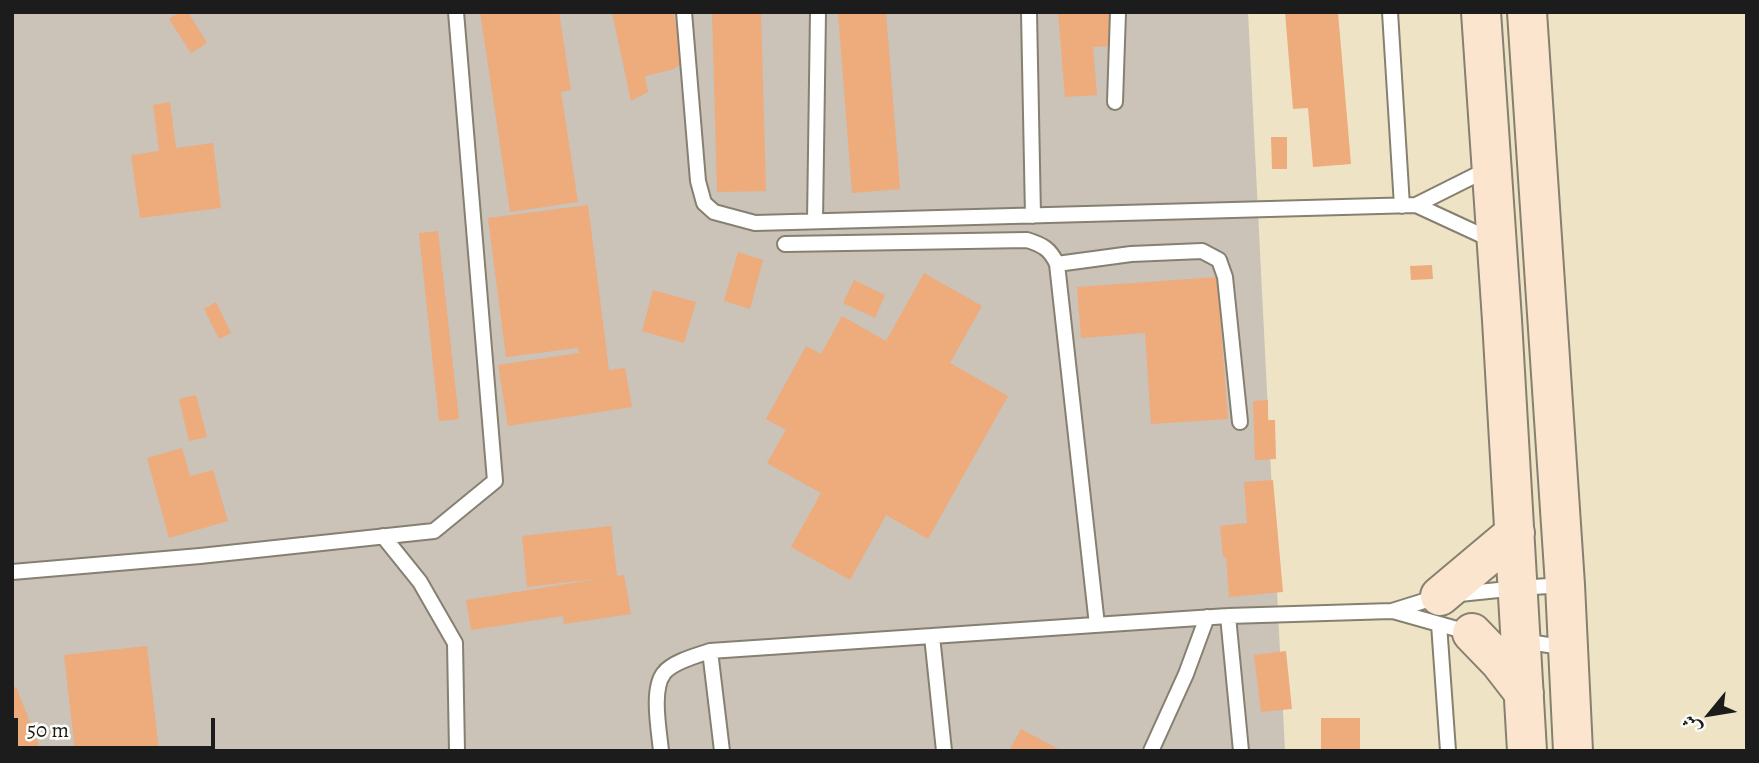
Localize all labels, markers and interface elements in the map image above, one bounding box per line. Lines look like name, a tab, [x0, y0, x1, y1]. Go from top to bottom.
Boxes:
north arrow	[1675, 679, 1745, 749]
scale bar	[18, 704, 219, 748]
text: ش	[1676, 710, 1708, 739]
text: 50 m	[27, 716, 69, 744]

